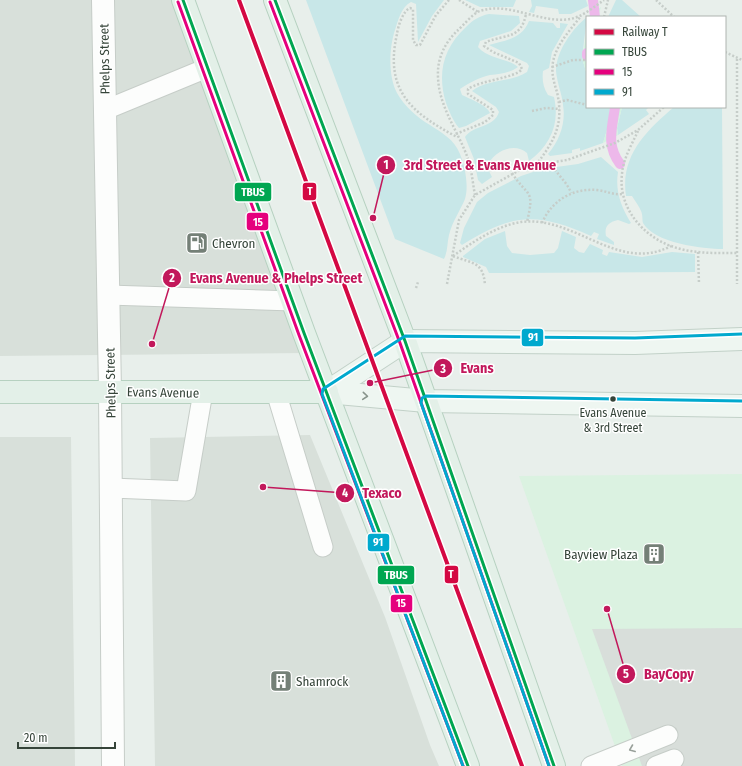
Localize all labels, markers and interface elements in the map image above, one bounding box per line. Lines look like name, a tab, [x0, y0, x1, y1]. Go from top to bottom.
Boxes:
legend	[586, 16, 726, 108]
street label: Phelps Street	[96, 23, 113, 94]
text: Railway T	[622, 25, 668, 39]
text: TBUS	[622, 45, 647, 59]
text: 15	[622, 65, 633, 79]
text: 91	[622, 85, 632, 99]
callout: 3rd Street & Evans Avenue	[376, 152, 564, 178]
text: 3rd Street & Evans Avenue	[403, 157, 556, 174]
text: 1	[383, 158, 389, 172]
line badge: TBUS	[234, 182, 272, 202]
line badge: T	[302, 182, 317, 201]
text: T	[307, 185, 313, 198]
text: TBUS	[241, 186, 265, 199]
line badge: 15	[246, 212, 269, 231]
text: 15	[253, 216, 264, 229]
fuel station icon: Chevron	[184, 230, 210, 256]
place label: Chevron	[212, 236, 255, 251]
callout: Evans Avenue & Phelps Street	[162, 265, 370, 291]
text: Evans Avenue & Phelps Street	[190, 270, 363, 287]
text: 2	[168, 271, 175, 285]
line badge: 91	[521, 328, 544, 347]
text: 91	[528, 331, 538, 344]
street label: Phelps Street	[102, 347, 119, 418]
callout: Evans	[433, 355, 502, 381]
text: Evans	[460, 360, 494, 377]
text: 3	[439, 362, 446, 376]
street label: Evans Avenue	[127, 384, 199, 401]
one-way arrow	[362, 391, 368, 400]
marker: Evans Avenue & 3rd Street	[608, 394, 618, 404]
place label: Evans Avenue & 3rd Street	[580, 406, 646, 435]
callout: Texaco	[335, 480, 410, 506]
text: Texaco	[362, 485, 402, 502]
text: 4	[342, 486, 348, 500]
line badge: 91	[367, 533, 390, 552]
text: 91	[373, 536, 383, 549]
building icon: Bayview Plaza	[641, 541, 667, 567]
place label: Bayview Plaza	[564, 547, 638, 562]
line badge: TBUS	[377, 565, 415, 585]
line badge: T	[444, 565, 459, 584]
text: T	[448, 568, 454, 581]
text: TBUS	[384, 569, 408, 582]
line badge: 15	[390, 594, 413, 613]
text: 15	[396, 597, 407, 610]
callout: BayCopy	[616, 661, 702, 687]
text: BayCopy	[644, 666, 694, 683]
text: 5	[623, 667, 629, 681]
building icon: Shamrock	[268, 668, 294, 694]
place label: Shamrock	[296, 674, 349, 689]
scale bar	[18, 724, 115, 750]
text: 20 m	[24, 731, 48, 745]
one-way arrow	[628, 745, 635, 753]

